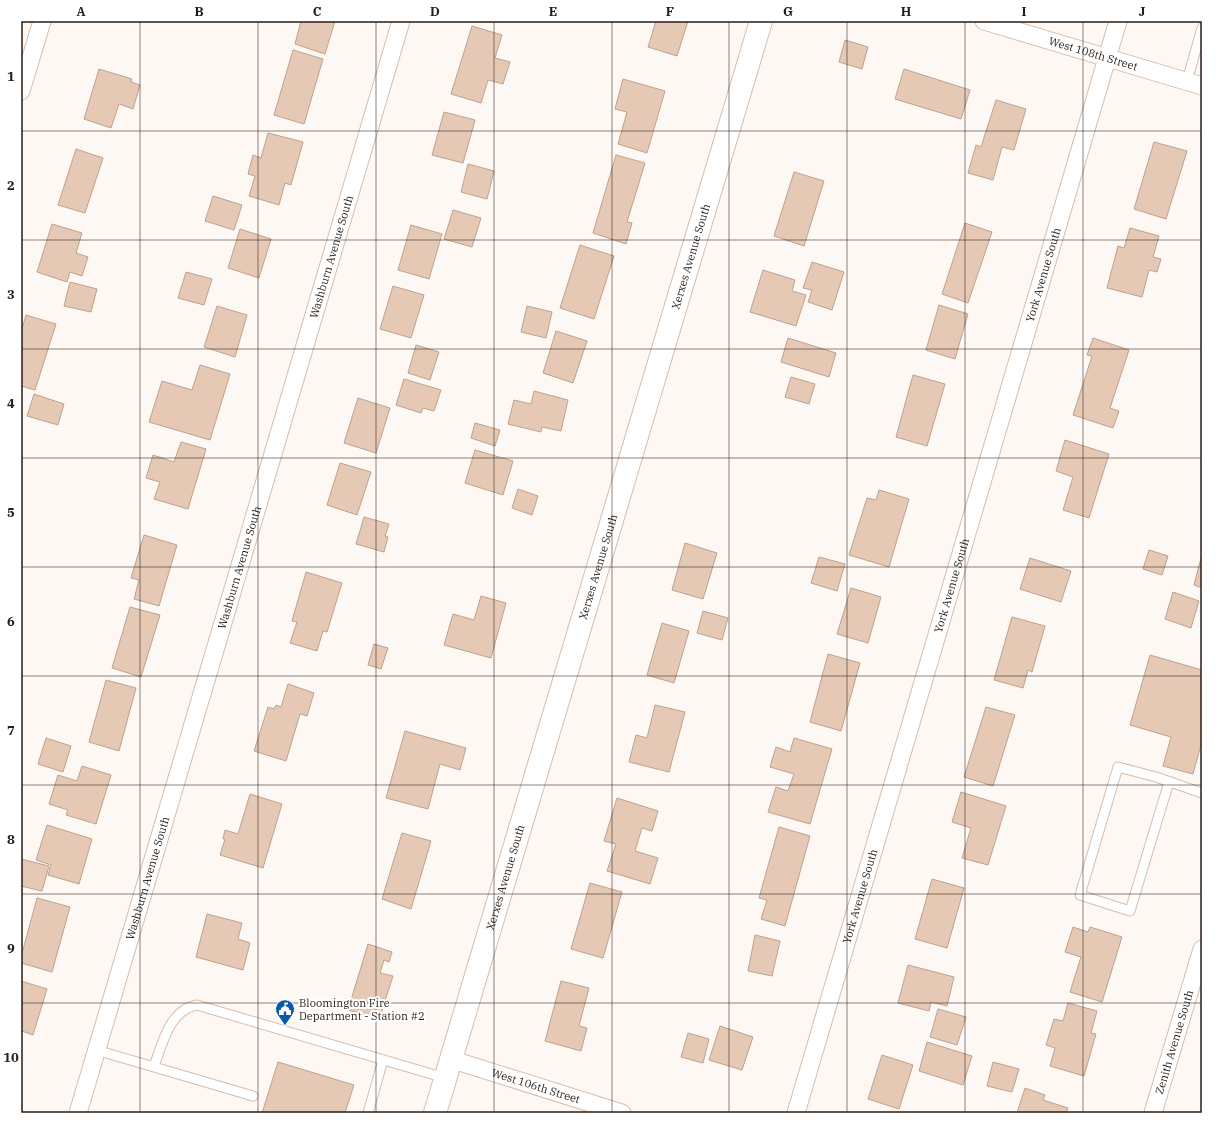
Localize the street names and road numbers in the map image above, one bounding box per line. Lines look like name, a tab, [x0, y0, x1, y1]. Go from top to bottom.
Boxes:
street label: West 108th Street	[1047, 34, 1139, 73]
street label: Washburn Avenue South	[306, 193, 356, 320]
street label: Xerxes Avenue South	[668, 202, 713, 311]
street label: York Avenue South	[1023, 226, 1064, 324]
street label: Washburn Avenue South	[215, 504, 264, 631]
street label: Xerxes Avenue South	[576, 512, 620, 621]
street label: York Avenue South	[931, 536, 972, 634]
street label: Washburn Avenue South	[123, 815, 172, 941]
street label: Xerxes Avenue South	[483, 823, 528, 932]
street label: York Avenue South	[839, 847, 881, 945]
street label: Zenith Avenue South	[1152, 988, 1196, 1096]
street label: West 106th Street	[490, 1066, 582, 1106]

